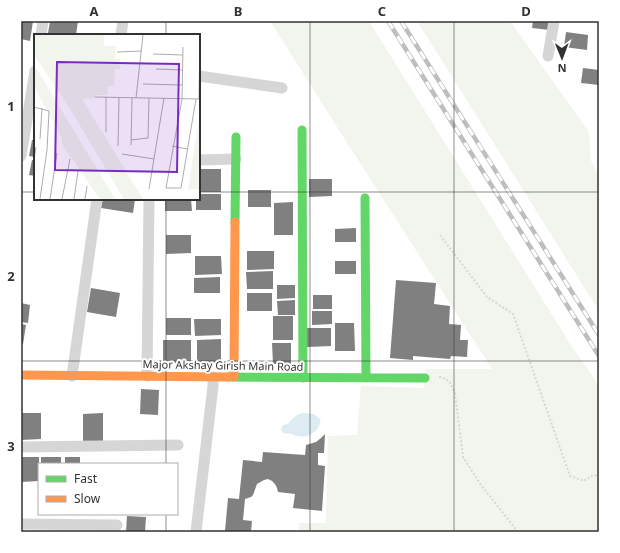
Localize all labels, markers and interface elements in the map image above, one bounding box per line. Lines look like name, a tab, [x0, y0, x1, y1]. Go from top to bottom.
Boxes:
text: A	[90, 2, 99, 20]
text: B	[234, 2, 242, 20]
text: C	[378, 2, 386, 20]
text: D	[521, 2, 531, 20]
inset map	[34, 34, 200, 200]
north arrow	[542, 38, 582, 78]
text: N	[558, 61, 567, 76]
text: 1	[7, 97, 15, 115]
text: 2	[7, 267, 15, 285]
street label: Major Akshay Girish Main Road	[142, 356, 304, 374]
text: 3	[7, 437, 15, 455]
legend	[38, 463, 178, 515]
text: Fast	[74, 470, 98, 487]
text: Slow	[74, 490, 101, 507]

